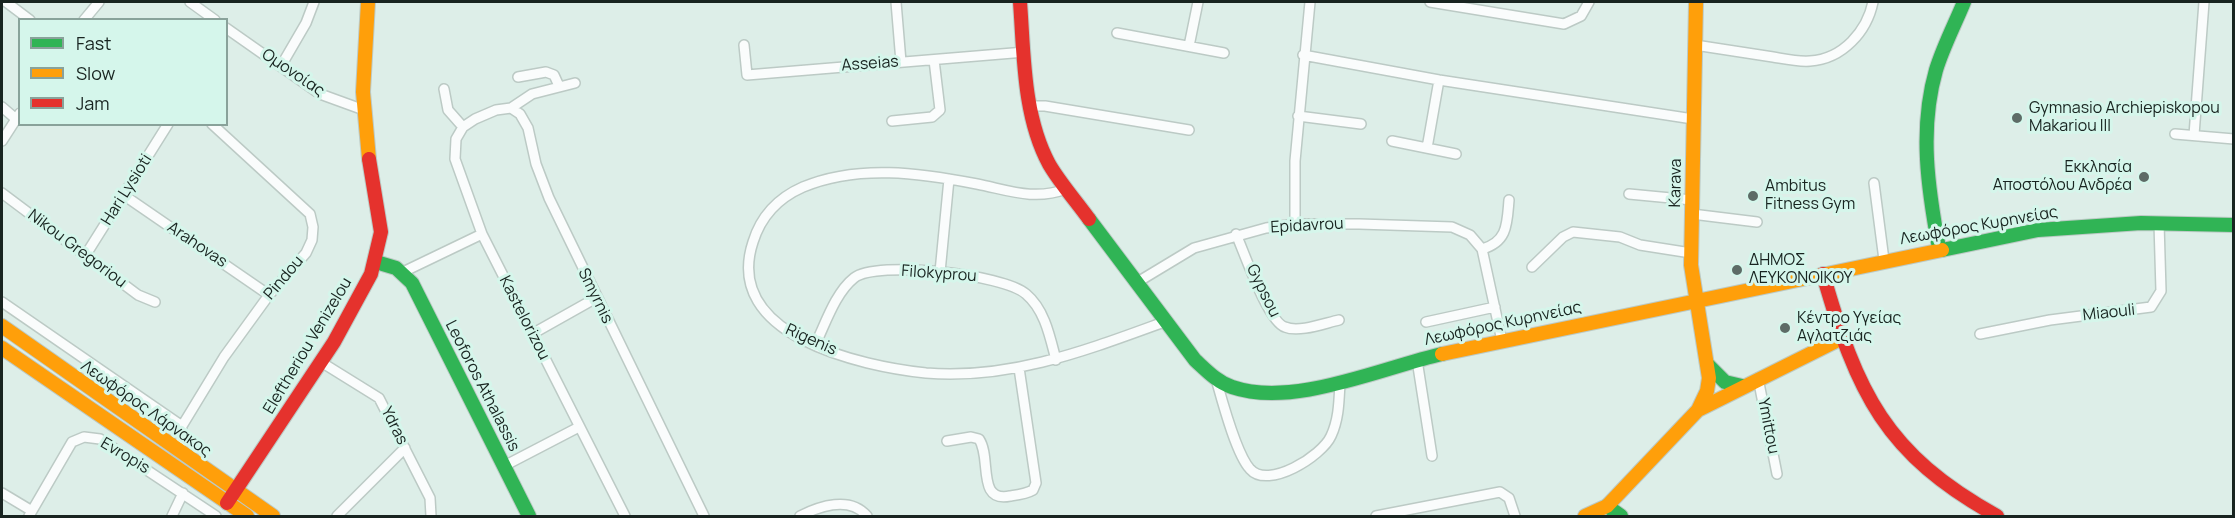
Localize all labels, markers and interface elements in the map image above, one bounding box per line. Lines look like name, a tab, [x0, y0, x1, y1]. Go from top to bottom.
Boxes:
legend	[18, 18, 228, 126]
text: Fast	[76, 31, 111, 55]
street label: Ομονοίας	[258, 45, 328, 101]
street label: Asseias	[841, 52, 899, 76]
text: Slow	[76, 61, 115, 85]
text: Jam	[76, 91, 110, 115]
place label: Gymnasio Archiepiskopou Makariou III	[2029, 99, 2220, 137]
marker: Gymnasio Archiepiskopou Makariou III	[2010, 111, 2024, 125]
street label: Hari Lysioti	[98, 151, 156, 229]
street label: Karava	[1666, 158, 1686, 208]
place label: Εκκλησία Αποστόλου Ανδρέα	[1993, 158, 2132, 196]
marker: Εκκλησία Αποστόλου Ανδρέα	[2137, 170, 2151, 184]
place label: Ambitus Fitness Gym	[1765, 177, 1855, 215]
marker: Ambitus Fitness Gym	[1746, 189, 1760, 203]
street label: Λεωφόρος Κυρηνείας	[1899, 203, 2059, 249]
street label: Nikou Gregoriou	[24, 206, 130, 292]
street label: Epidavrou	[1270, 215, 1344, 237]
street label: Arahovas	[163, 218, 231, 272]
place label: ΔΗΜΟΣ ΛΕΥΚΟΝΟΙΚΟΥ	[1749, 251, 1852, 289]
street label: Pindou	[260, 252, 308, 304]
street label: Gypsou	[1242, 261, 1284, 321]
street label: Filokyprou	[901, 262, 977, 286]
marker: ΔΗΜΟΣ ΛΕΥΚΟΝΟΙΚΟΥ	[1730, 263, 1744, 277]
street label: Smyrnis	[573, 265, 617, 327]
street label: Kastelorizou	[495, 273, 553, 363]
street label: Eleftheriou Venizelou	[260, 274, 356, 418]
street label: Λεωφόρος Κυρηνείας	[1423, 298, 1583, 350]
street label: Miaouli	[2082, 301, 2136, 325]
place label: Κέντρο Υγείας Αγλατζιάς	[1797, 309, 1901, 347]
street label: Leoforos Athalassis	[441, 317, 523, 455]
street label: Rigenis	[782, 320, 840, 360]
marker: Κέντρο Υγείας Αγλατζιάς	[1778, 321, 1792, 335]
street label: Λεωφόρος Λάρνακος	[77, 357, 215, 461]
street label: Ymittou	[1753, 397, 1783, 455]
street label: Ydras	[376, 404, 412, 448]
street label: Evropis	[97, 434, 153, 478]

